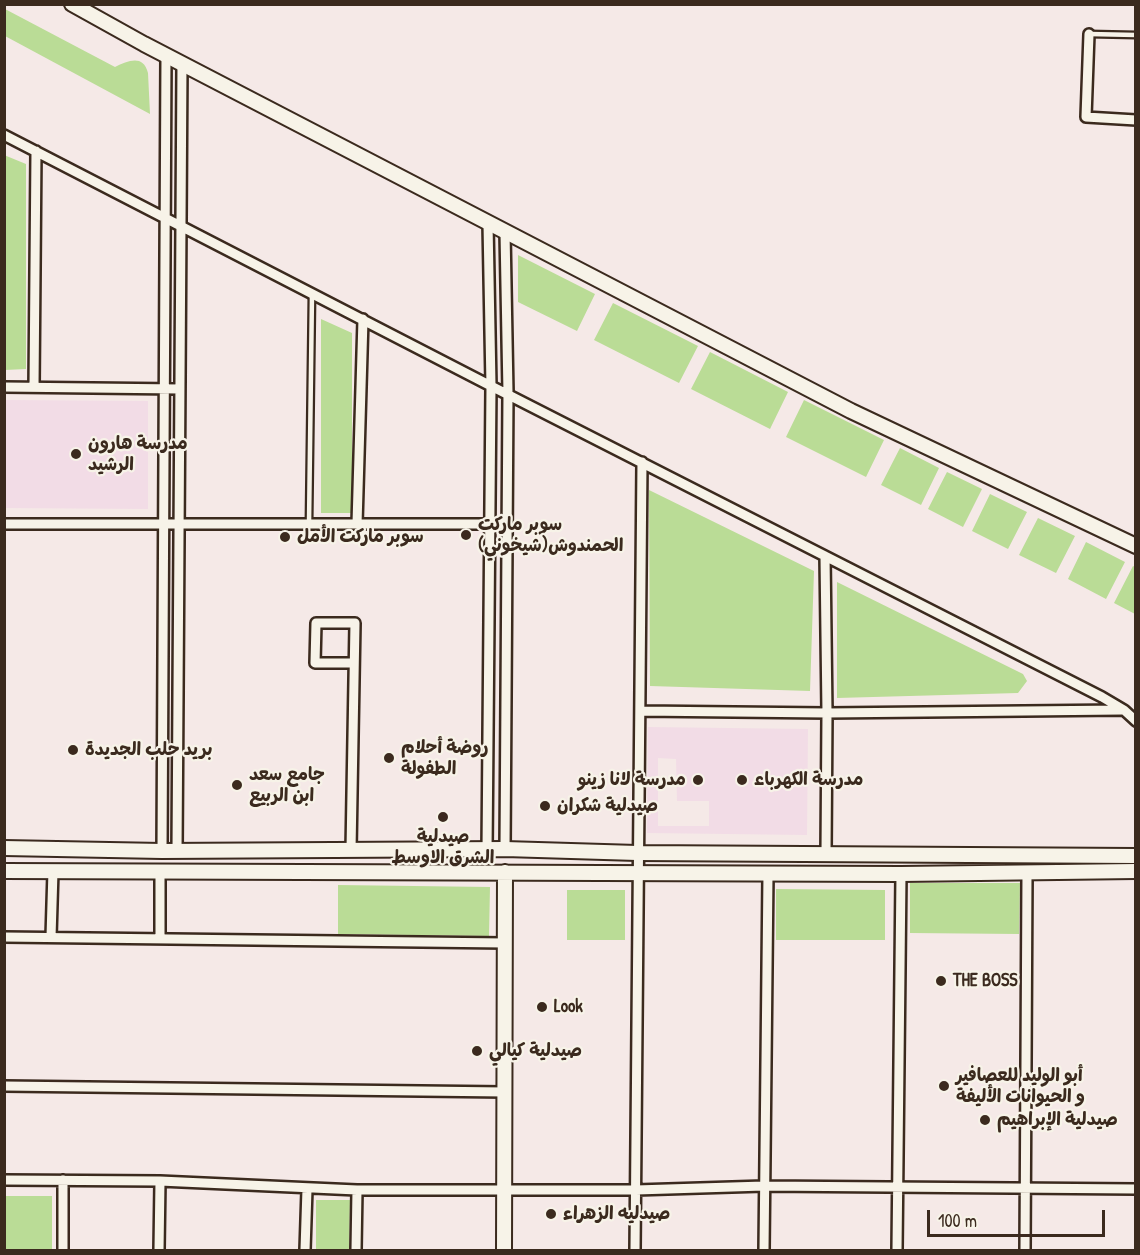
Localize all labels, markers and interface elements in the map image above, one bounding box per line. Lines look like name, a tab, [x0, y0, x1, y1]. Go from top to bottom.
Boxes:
place label: مدرسة هارون الرشيد	[88, 433, 188, 476]
marker: مدرسة هارون الرشيد	[69, 447, 83, 461]
place label: سوبر ماركت الحمندوش(شيخوني)	[478, 514, 623, 556]
place label: سوبر ماركت الأمل	[297, 526, 424, 548]
marker: سوبر ماركت الحمندوش(شيخوني)	[459, 528, 473, 542]
marker: سوبر ماركت الأمل	[278, 530, 292, 544]
place label: روضة أحلام الطفولة	[401, 737, 489, 780]
place label: بريد حلب الجديدة	[85, 739, 212, 761]
marker: بريد حلب الجديدة	[66, 743, 80, 757]
marker: روضة أحلام الطفولة	[382, 751, 396, 765]
place label: جامع سعد ابن الربيع	[249, 764, 325, 806]
place label: مدرسة لانا زينو	[578, 769, 686, 791]
place label: مدرسة الكهرباء	[754, 769, 863, 791]
marker: مدرسة لانا زينو	[691, 773, 705, 787]
marker: مدرسة الكهرباء	[735, 773, 749, 787]
marker: جامع سعد ابن الربيع	[230, 778, 244, 792]
place label: صيدلية شكران	[557, 795, 658, 817]
marker: صيدلية شكران	[538, 799, 552, 813]
marker: صيدلية الشرق الاوسط	[436, 810, 450, 824]
place label: صيدلية الشرق الاوسط	[392, 826, 494, 868]
place label: THE BOSS	[953, 970, 1018, 992]
marker: THE BOSS	[934, 974, 948, 988]
place label: Look	[554, 996, 583, 1018]
marker: Look	[535, 1000, 549, 1014]
place label: صيدلية كيالي	[489, 1040, 582, 1062]
marker: صيدلية كيالي	[470, 1044, 484, 1058]
place label: أبو الوليد للعصافير و الحيوانات الأليفة	[956, 1065, 1085, 1108]
marker: أبو الوليد للعصافير و الحيوانات الأليفة	[937, 1079, 951, 1093]
place label: صيدلية الإبراهيم	[997, 1109, 1118, 1131]
marker: صيدلية الإبراهيم	[978, 1113, 992, 1127]
scale bar	[930, 1198, 1108, 1236]
place label: صيدليه الزهراء	[563, 1203, 670, 1225]
marker: صيدليه الزهراء	[544, 1207, 558, 1221]
text: 100 m	[938, 1208, 977, 1233]

